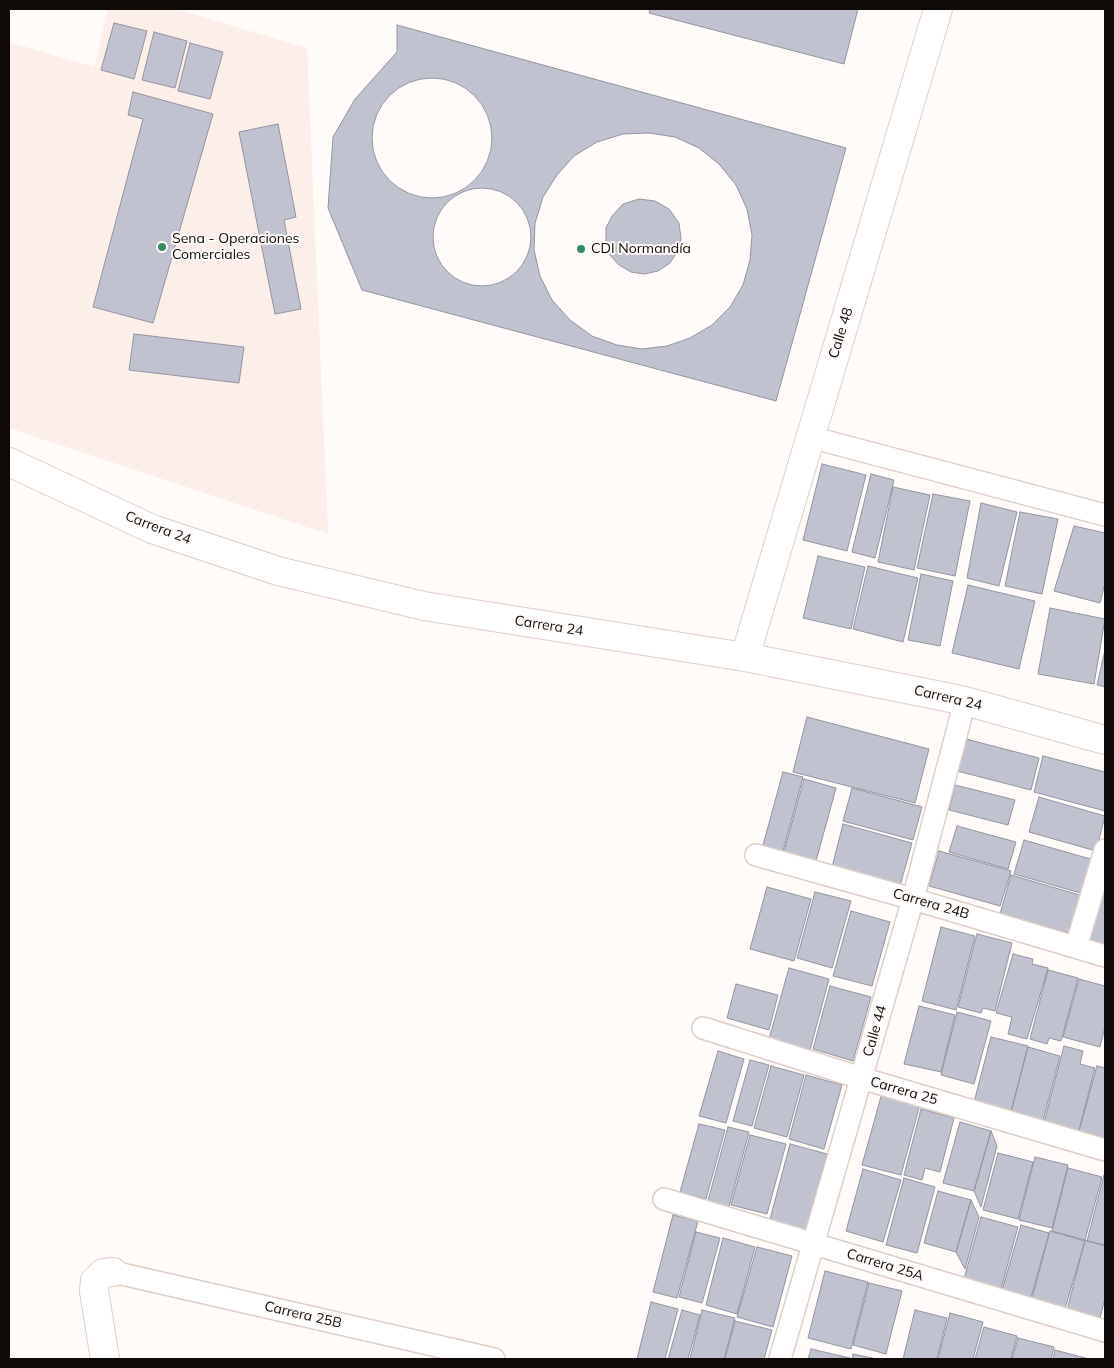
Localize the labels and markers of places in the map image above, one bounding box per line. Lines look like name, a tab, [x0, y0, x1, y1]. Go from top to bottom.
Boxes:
place label: Sena - Operaciones Comerciales	[172, 231, 299, 264]
marker: Sena - Operaciones Comerciales	[156, 241, 168, 253]
place label: CDI Normandía	[591, 241, 691, 257]
marker: CDI Normandía	[575, 243, 587, 255]

